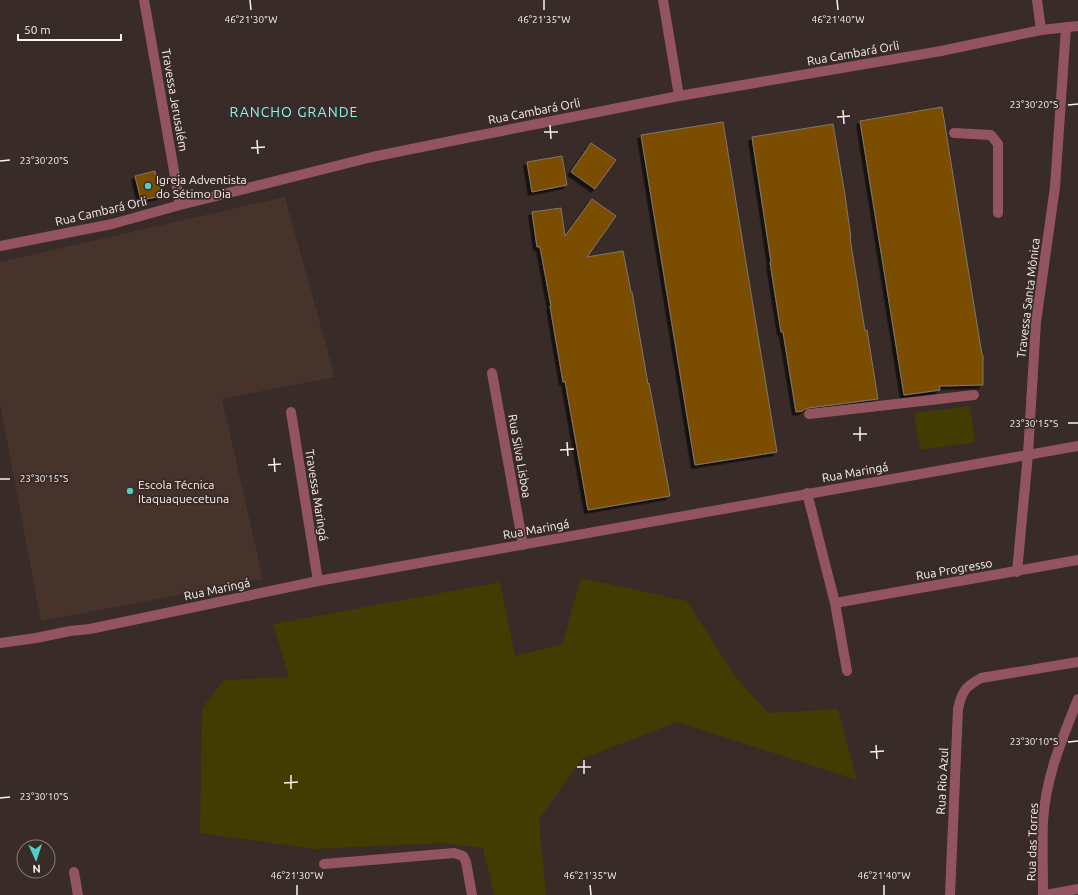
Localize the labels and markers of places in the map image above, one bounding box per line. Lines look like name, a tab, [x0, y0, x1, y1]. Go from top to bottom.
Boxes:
place label: Igreja Adventista do Sétimo Dia	[156, 173, 247, 200]
marker: Igreja Adventista do Sétimo Dia	[143, 181, 153, 191]
place label: Escola Técnica Itaquaquecetuna	[138, 478, 229, 505]
marker: Escola Técnica Itaquaquecetuna	[125, 486, 135, 496]

